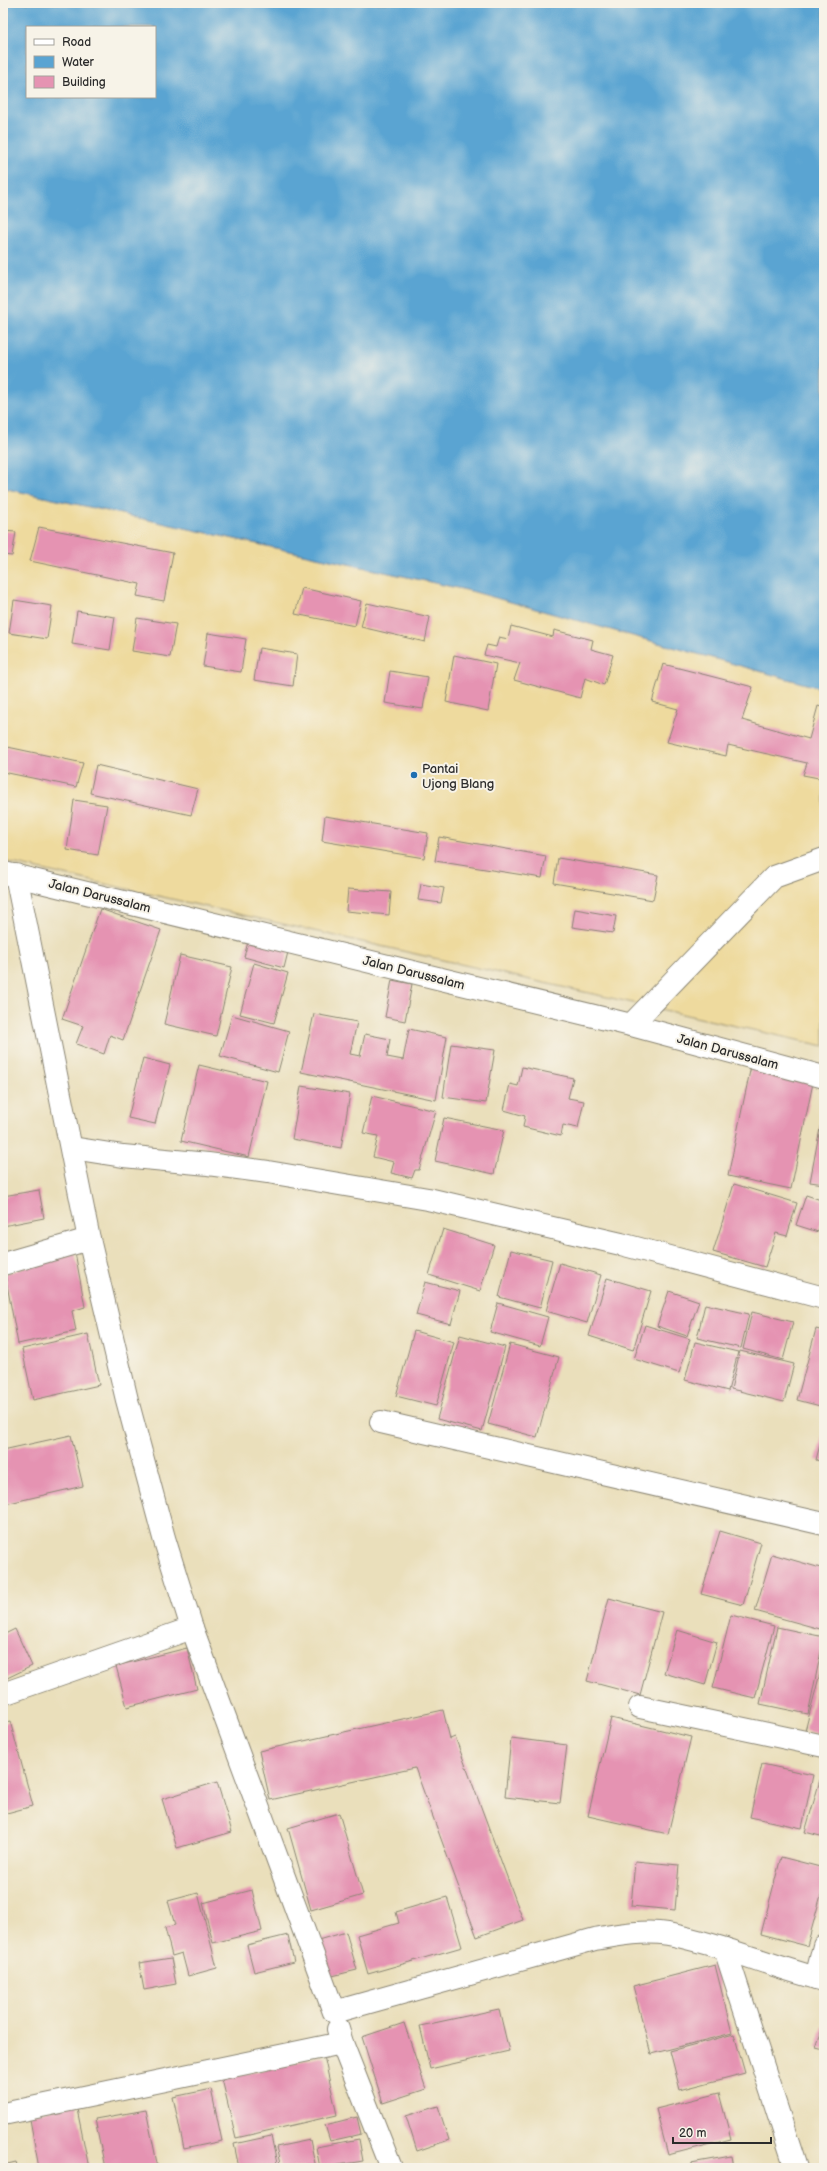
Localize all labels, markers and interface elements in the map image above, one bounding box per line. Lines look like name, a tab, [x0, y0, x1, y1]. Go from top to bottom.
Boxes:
legend	[26, 26, 156, 98]
text: Road	[62, 35, 91, 50]
text: Water	[62, 55, 94, 70]
text: Building	[62, 75, 106, 90]
place label: Pantai Ujong Blang	[422, 761, 494, 792]
marker: Pantai Ujong Blang	[409, 770, 419, 780]
street label: Jalan Darussalam	[47, 876, 153, 916]
street label: Jalan Darussalam	[361, 953, 467, 993]
street label: Jalan Darussalam	[675, 1031, 781, 1073]
scale bar	[673, 2119, 771, 2145]
text: 20 m	[679, 2126, 706, 2141]

